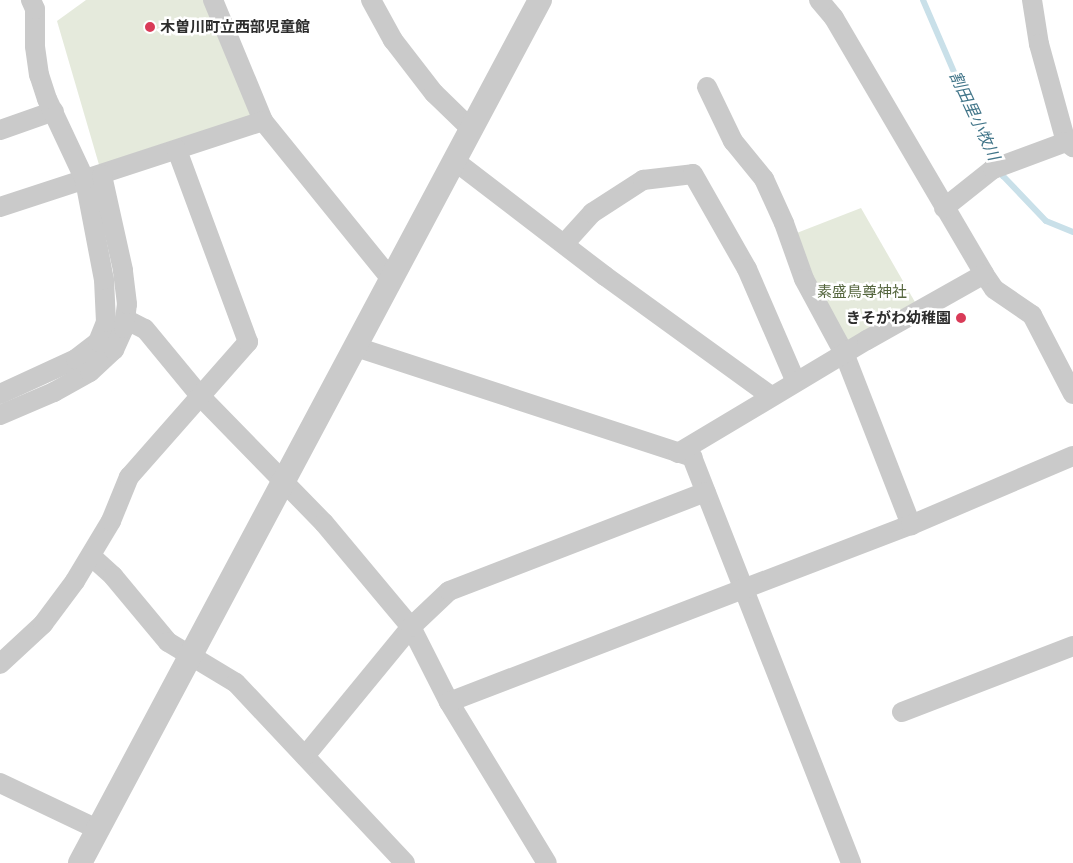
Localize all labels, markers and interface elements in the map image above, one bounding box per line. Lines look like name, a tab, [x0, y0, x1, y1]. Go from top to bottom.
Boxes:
place label: 木曽川町立西部児童館	[160, 18, 310, 36]
marker: 木曽川町立西部児童館	[144, 21, 156, 33]
water label: 割田里小牧川	[945, 68, 1003, 164]
park label: 素盛鳥尊神社	[817, 283, 907, 301]
place label: きそがわ幼稚園	[846, 309, 951, 327]
marker: きそがわ幼稚園	[955, 312, 967, 324]

